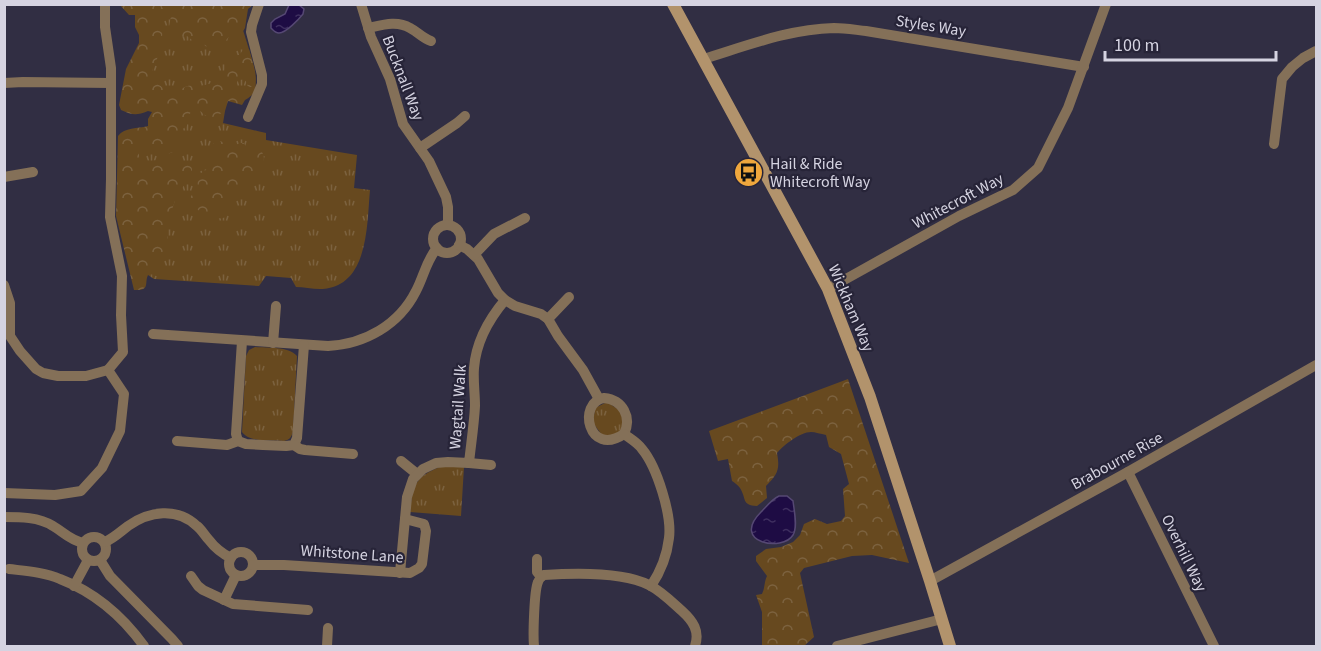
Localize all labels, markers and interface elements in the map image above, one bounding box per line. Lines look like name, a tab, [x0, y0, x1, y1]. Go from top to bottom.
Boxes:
street label: Styles Way	[894, 10, 968, 42]
scale bar	[1105, 24, 1276, 62]
street label: Bucknall Way	[377, 32, 429, 124]
text: 100 m	[1114, 33, 1159, 58]
place label: Hail & Ride Whitecroft Way	[770, 153, 871, 193]
bus stop icon: Hail & Ride Whitecroft Way	[733, 157, 765, 189]
street label: Whitecroft Way	[909, 168, 1008, 234]
street label: Wickham Way	[823, 261, 879, 355]
street label: Wagtail Walk	[444, 364, 472, 450]
street label: Brabourne Rise	[1067, 427, 1167, 495]
street label: Overhill Way	[1156, 511, 1212, 596]
street label: Whitstone Lane	[300, 539, 404, 569]

